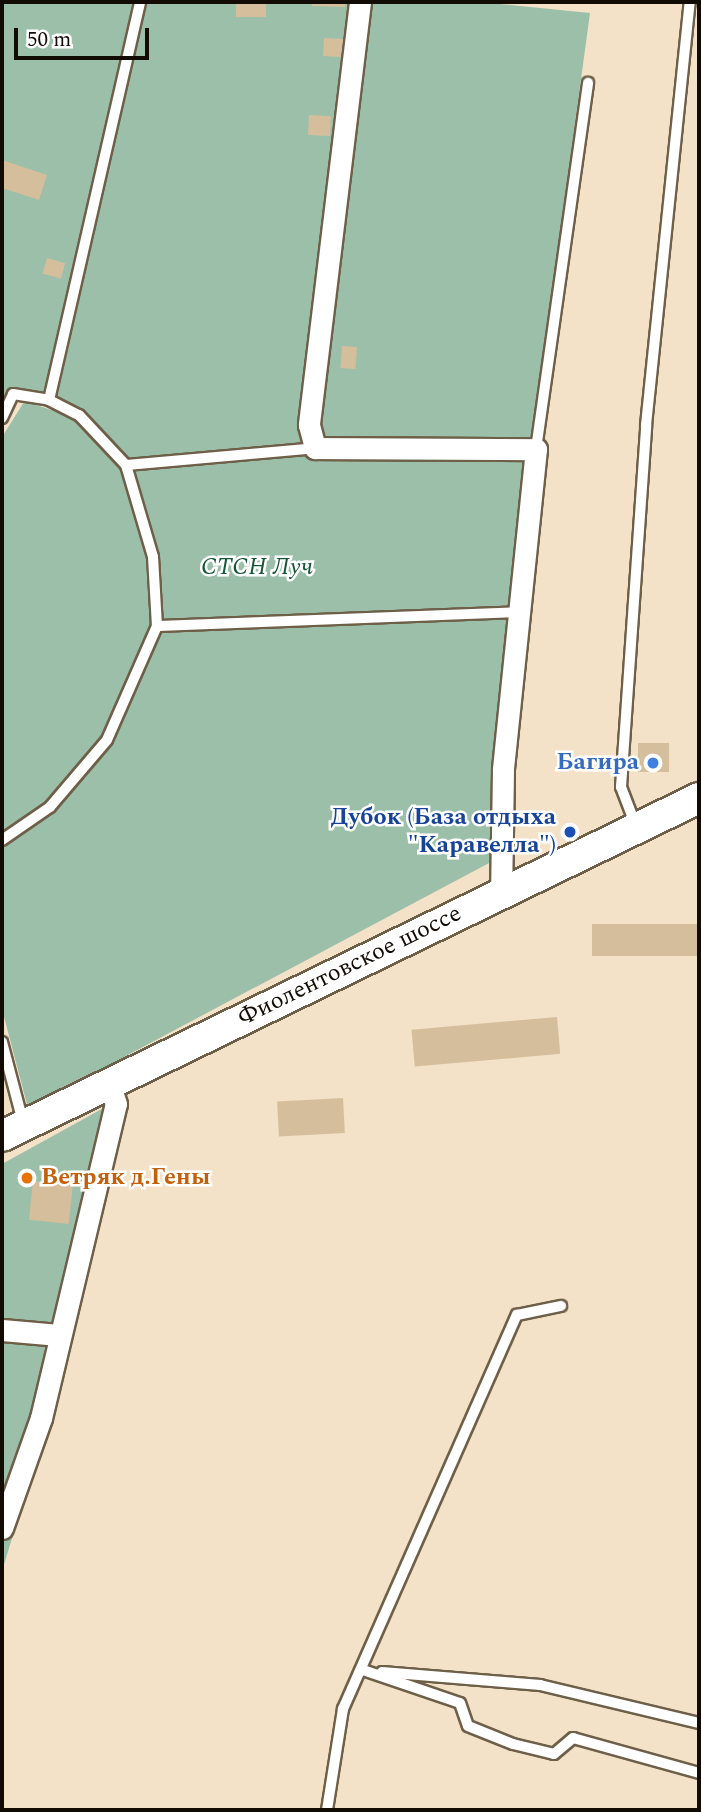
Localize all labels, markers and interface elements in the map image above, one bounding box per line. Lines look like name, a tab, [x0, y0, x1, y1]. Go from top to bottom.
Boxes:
scale bar	[18, 14, 152, 58]
text: 50 m	[27, 24, 71, 56]
park label: СТСН Луч	[201, 554, 313, 582]
place label: Багира	[556, 749, 639, 777]
marker: Багира	[645, 755, 661, 771]
place label: Дубок (База отдыха "Каравелла")	[331, 804, 556, 860]
marker: Дубок (База отдыха "Каравелла")	[562, 824, 578, 840]
street label: Фиолентовское шоссе	[234, 899, 466, 1033]
place label: Ветряк д.Гены	[41, 1164, 210, 1192]
marker: Ветряк д.Гены	[19, 1170, 35, 1186]

